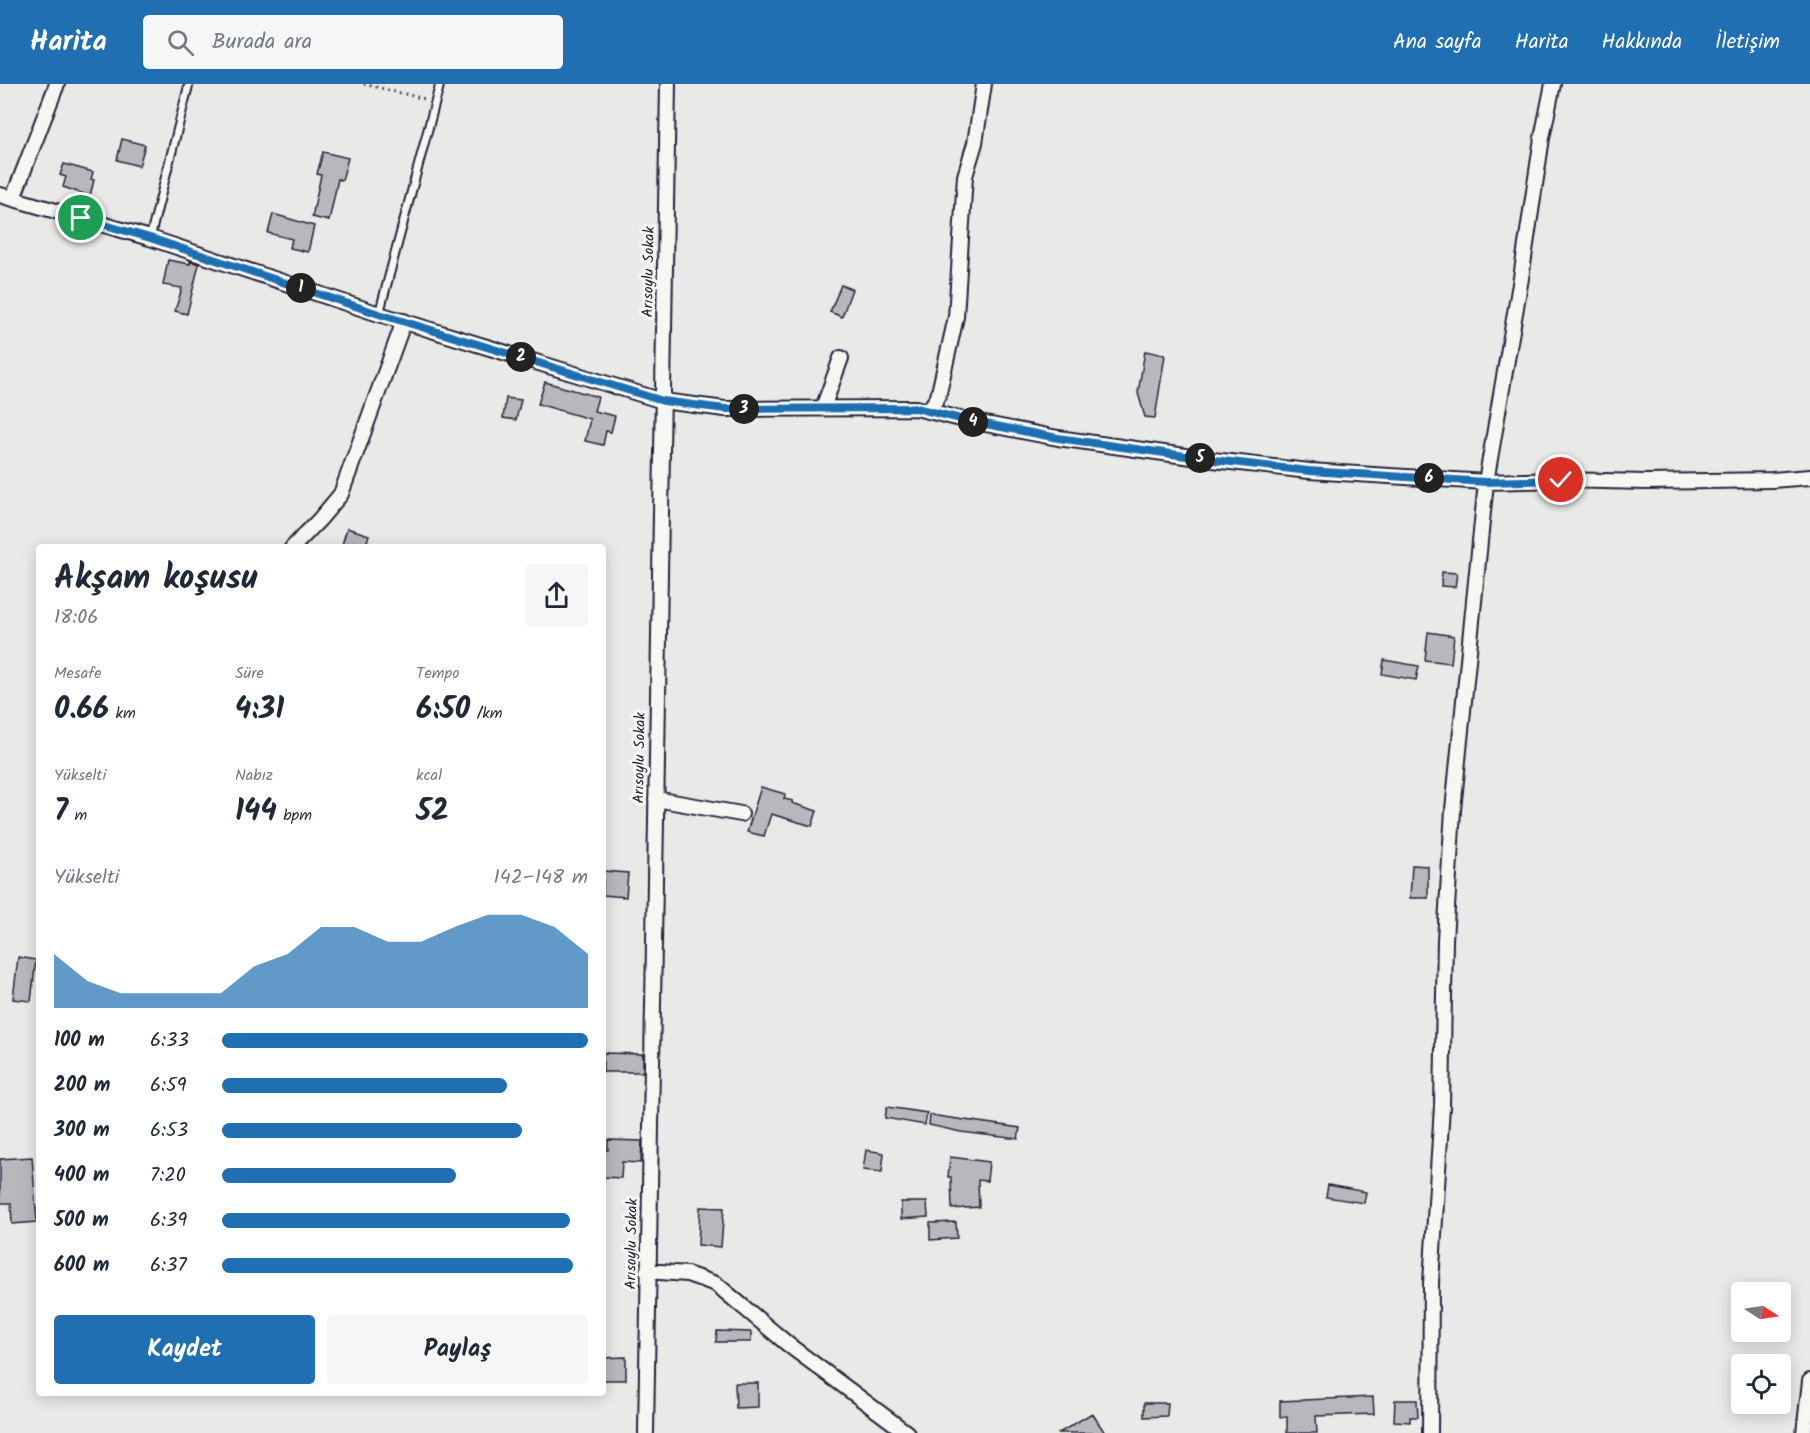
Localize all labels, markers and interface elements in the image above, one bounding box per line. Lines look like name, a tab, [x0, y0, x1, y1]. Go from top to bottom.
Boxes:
search box	[143, 15, 563, 69]
text: Harita	[30, 20, 107, 65]
text: Burada ara	[212, 25, 312, 60]
icon: search	[164, 26, 197, 59]
text: Ana sayfa	[1393, 26, 1482, 59]
text: Harita	[1515, 26, 1569, 59]
text: Hakkında	[1602, 26, 1682, 59]
text: İletişim	[1715, 26, 1780, 59]
pin	[55, 192, 106, 243]
icon: arrive	[64, 201, 97, 234]
street label: Arısoylu Sokak	[636, 225, 662, 318]
pin: 1	[286, 273, 316, 303]
text: 1	[299, 275, 303, 300]
pin: 2	[506, 342, 536, 372]
text: 2	[516, 344, 526, 369]
pin: 3	[729, 394, 759, 424]
text: 3	[740, 396, 748, 421]
pin: 4	[958, 407, 988, 437]
text: 4	[969, 409, 977, 434]
pin: 5	[1185, 443, 1215, 473]
text: 5	[1196, 445, 1204, 470]
pin	[1535, 454, 1586, 505]
pin: 6	[1414, 463, 1444, 493]
icon: check	[1544, 463, 1577, 496]
text: 6	[1425, 465, 1433, 490]
text: Akşam koşusu	[54, 553, 257, 606]
button: share	[525, 564, 588, 627]
text: 18:06	[54, 602, 98, 634]
text: Mesafe	[54, 661, 101, 686]
text: Süre	[235, 661, 264, 686]
text: Tempo	[416, 661, 459, 686]
text: 0.66	[54, 686, 109, 734]
text: 4:31	[235, 686, 284, 734]
text: 6:50	[416, 686, 470, 734]
text: km	[109, 701, 136, 726]
text: /km	[470, 701, 503, 726]
street label: Arısoylu Sokak	[627, 711, 653, 804]
text: Yükselti	[54, 763, 106, 788]
text: Nabız	[235, 763, 273, 788]
text: kcal	[416, 763, 442, 788]
text: 7	[54, 788, 68, 836]
text: 144	[235, 788, 277, 836]
text: 52	[416, 788, 449, 836]
text: m	[68, 803, 87, 828]
text: bpm	[277, 803, 312, 828]
text: Yükselti	[54, 862, 119, 894]
text: 142–148 m	[494, 862, 588, 894]
text: 100 m	[54, 1025, 105, 1057]
text: 6:33	[150, 1025, 189, 1057]
text: 200 m	[54, 1070, 110, 1102]
text: 6:59	[150, 1070, 187, 1102]
text: 300 m	[54, 1115, 110, 1147]
text: 6:53	[150, 1115, 188, 1147]
text: 400 m	[54, 1160, 110, 1192]
text: 7:20	[150, 1160, 186, 1192]
street label: Arısoylu Sokak	[619, 1197, 645, 1290]
text: 500 m	[54, 1205, 109, 1237]
text: 6:39	[150, 1205, 187, 1237]
text: 600 m	[54, 1250, 109, 1282]
text: 6:37	[150, 1250, 187, 1282]
north arrow	[1731, 1282, 1791, 1342]
map controls	[1731, 1282, 1791, 1414]
button: Kaydet	[54, 1315, 315, 1384]
button: Paylaş	[327, 1315, 588, 1384]
button: locate	[1731, 1354, 1791, 1414]

